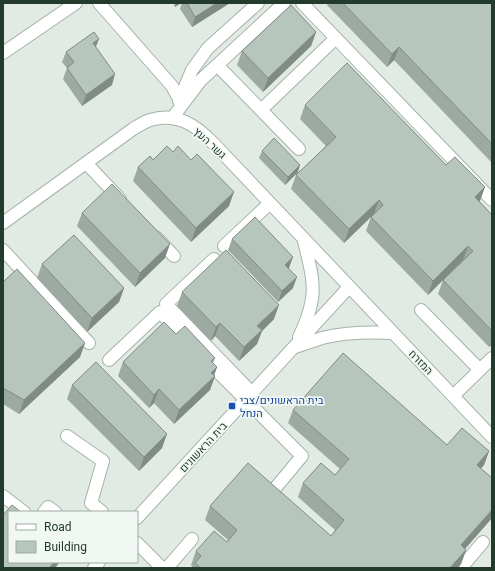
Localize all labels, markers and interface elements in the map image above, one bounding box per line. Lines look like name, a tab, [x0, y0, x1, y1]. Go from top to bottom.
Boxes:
street label: גשר העץ	[191, 125, 229, 162]
street label: המזרח	[406, 347, 436, 377]
place label: בית הראשונים/צבי הנחל	[240, 394, 324, 420]
marker: בית הראשונים/צבי הנחל	[227, 401, 237, 411]
street label: בית הראשונים	[177, 419, 230, 475]
legend	[8, 511, 138, 563]
text: Road	[44, 520, 72, 534]
text: Building	[44, 540, 87, 554]

